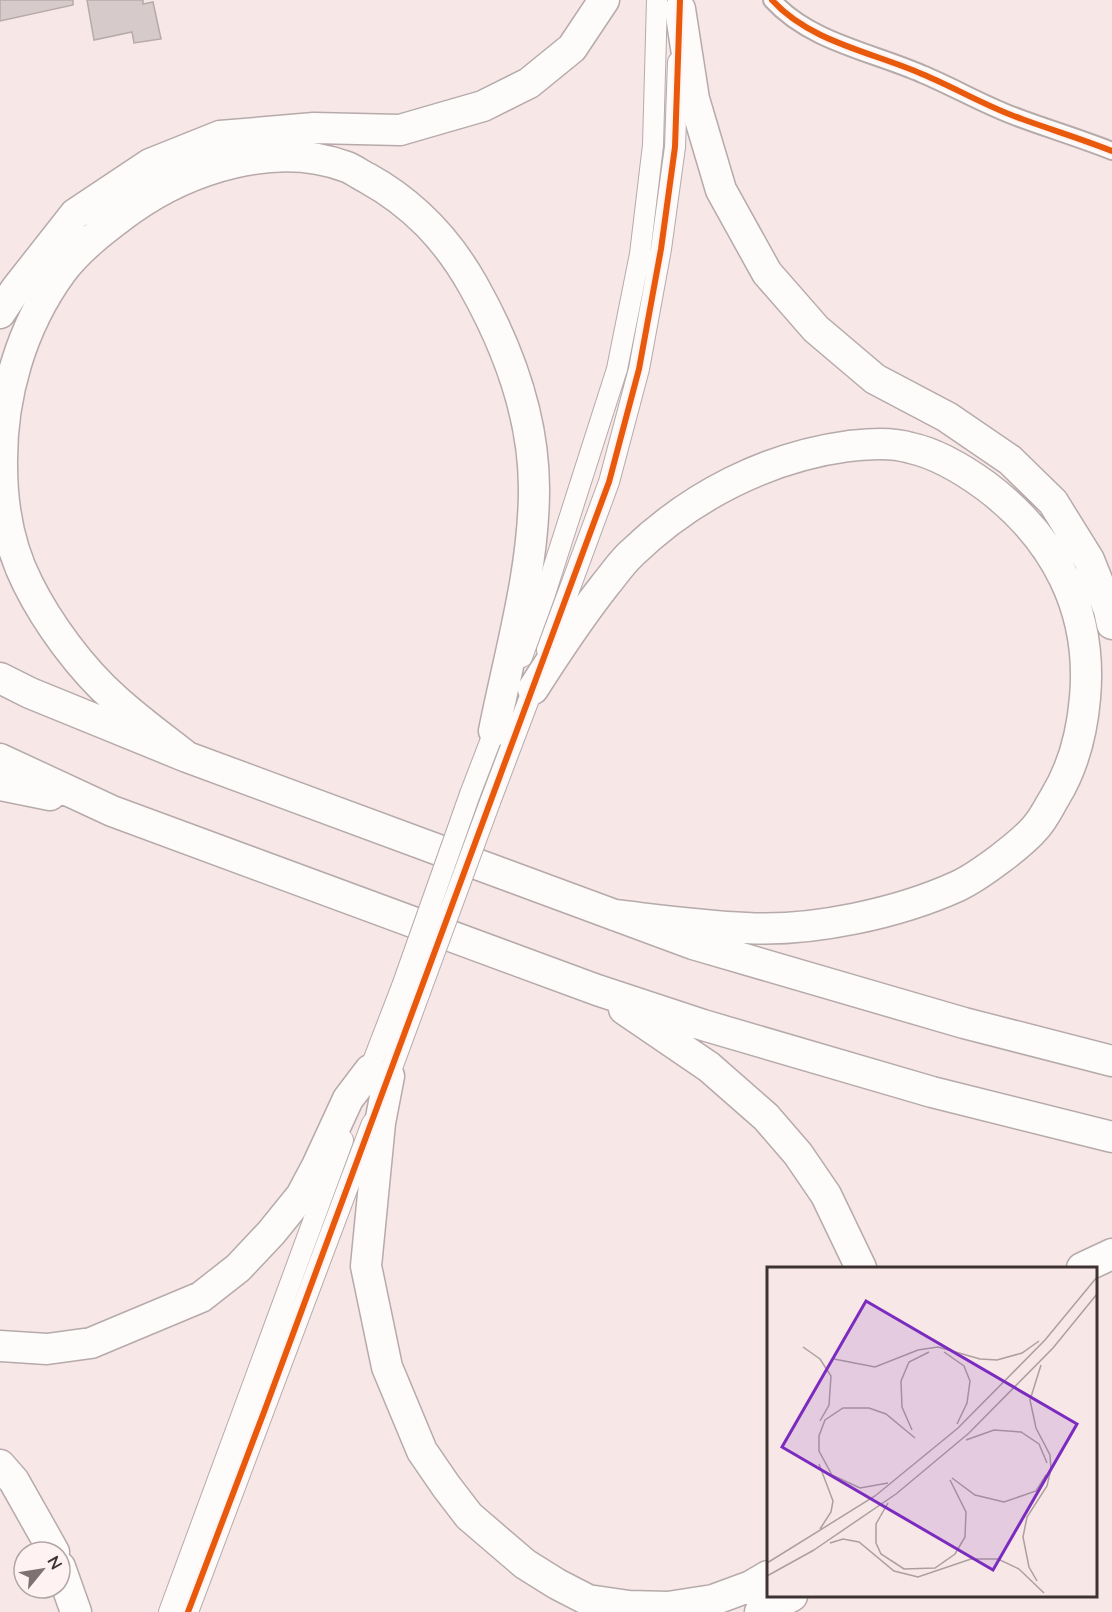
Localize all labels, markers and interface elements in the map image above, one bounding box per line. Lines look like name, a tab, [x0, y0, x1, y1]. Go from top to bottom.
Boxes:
inset map	[767, 1267, 1097, 1597]
north arrow	[12, 1540, 72, 1600]
text: N	[44, 1552, 67, 1572]

